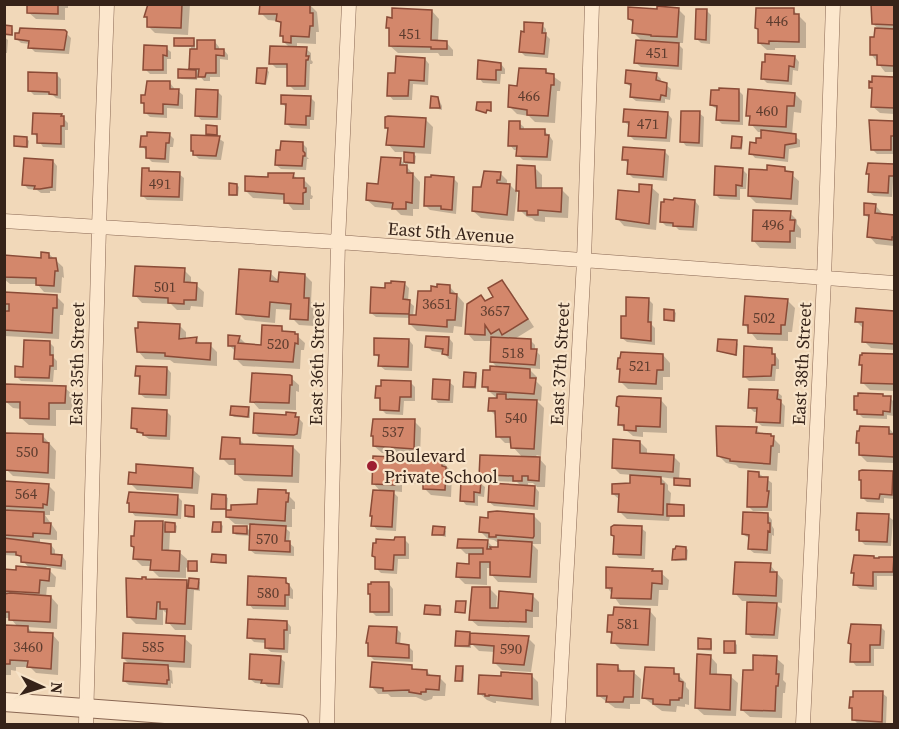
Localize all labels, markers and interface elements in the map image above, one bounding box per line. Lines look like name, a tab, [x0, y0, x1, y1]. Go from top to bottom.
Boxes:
house number: 446	[766, 10, 788, 31]
house number: 451	[399, 23, 421, 44]
house number: 451	[646, 42, 668, 63]
house number: 466	[518, 85, 540, 106]
house number: 460	[756, 100, 778, 121]
house number: 471	[637, 113, 659, 134]
house number: 491	[149, 173, 171, 194]
house number: 496	[762, 214, 784, 235]
street label: East 5th Avenue	[387, 216, 515, 249]
house number: 501	[154, 276, 176, 297]
house number: 3651	[422, 293, 452, 314]
house number: 3657	[480, 300, 510, 321]
street label: East 35th Street	[63, 302, 90, 426]
street label: East 36th Street	[303, 302, 330, 426]
street label: East 37th Street	[544, 302, 575, 426]
street label: East 38th Street	[786, 302, 817, 426]
house number: 502	[753, 307, 775, 328]
house number: 520	[267, 333, 289, 354]
house number: 518	[502, 342, 524, 363]
house number: 521	[629, 355, 651, 376]
house number: 540	[505, 407, 527, 428]
house number: 537	[382, 421, 404, 442]
house number: 550	[16, 441, 38, 462]
place label: Boulevard Private School	[384, 443, 498, 489]
marker: Boulevard Private School	[365, 459, 379, 473]
house number: 564	[15, 483, 38, 504]
house number: 570	[256, 528, 278, 549]
house number: 580	[257, 582, 279, 603]
house number: 581	[617, 613, 639, 634]
house number: 3460	[13, 636, 43, 657]
house number: 585	[142, 636, 164, 657]
house number: 590	[500, 638, 522, 659]
north arrow	[12, 657, 72, 717]
text: N	[46, 681, 68, 695]

